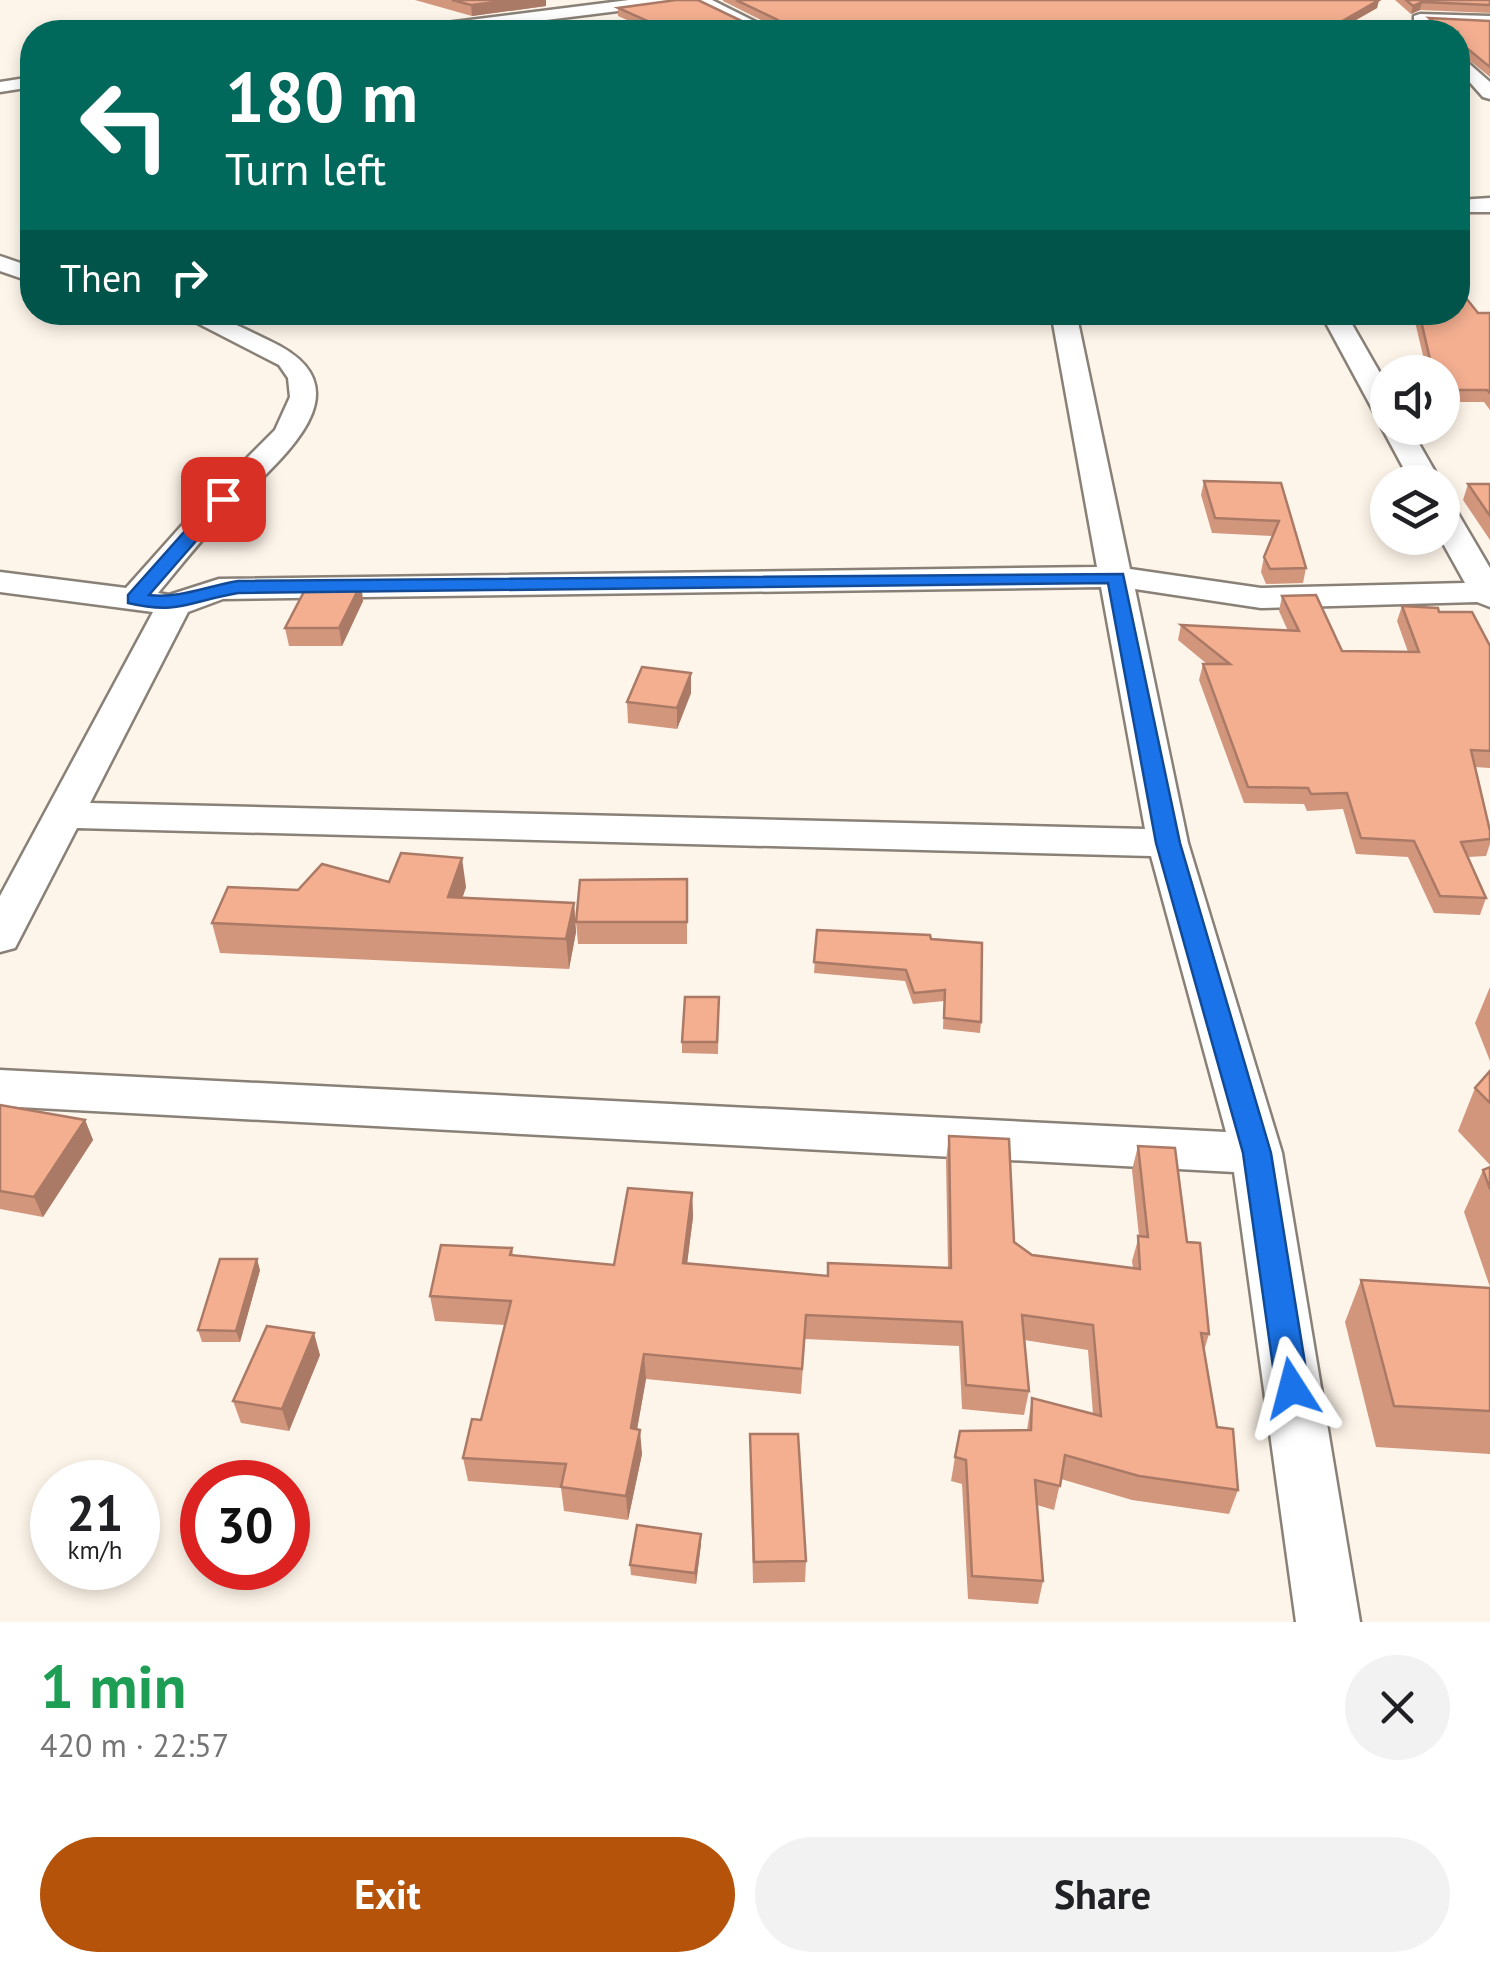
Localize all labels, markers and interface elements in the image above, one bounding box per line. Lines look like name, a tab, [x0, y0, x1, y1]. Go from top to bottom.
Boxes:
text: 180 m	[225, 51, 418, 141]
icon: left	[60, 60, 190, 190]
text: Turn left	[225, 139, 386, 197]
icon: right	[162, 250, 217, 305]
text: Then	[60, 253, 142, 302]
map controls	[1370, 355, 1460, 555]
button: sound	[1370, 355, 1460, 445]
pin	[181, 457, 266, 542]
button: layers	[1370, 465, 1460, 555]
icon: arrive	[196, 472, 251, 527]
position arrow	[1240, 1336, 1344, 1440]
speed limit sign: 30	[180, 1460, 310, 1590]
text: 21	[67, 1480, 123, 1545]
text: km/h	[68, 1534, 122, 1566]
text: 1 min	[40, 1647, 186, 1725]
button: close	[1345, 1655, 1450, 1760]
text: 420 m · 22:57	[40, 1724, 229, 1766]
button: Exit	[40, 1837, 735, 1952]
button: Share	[755, 1837, 1450, 1952]

